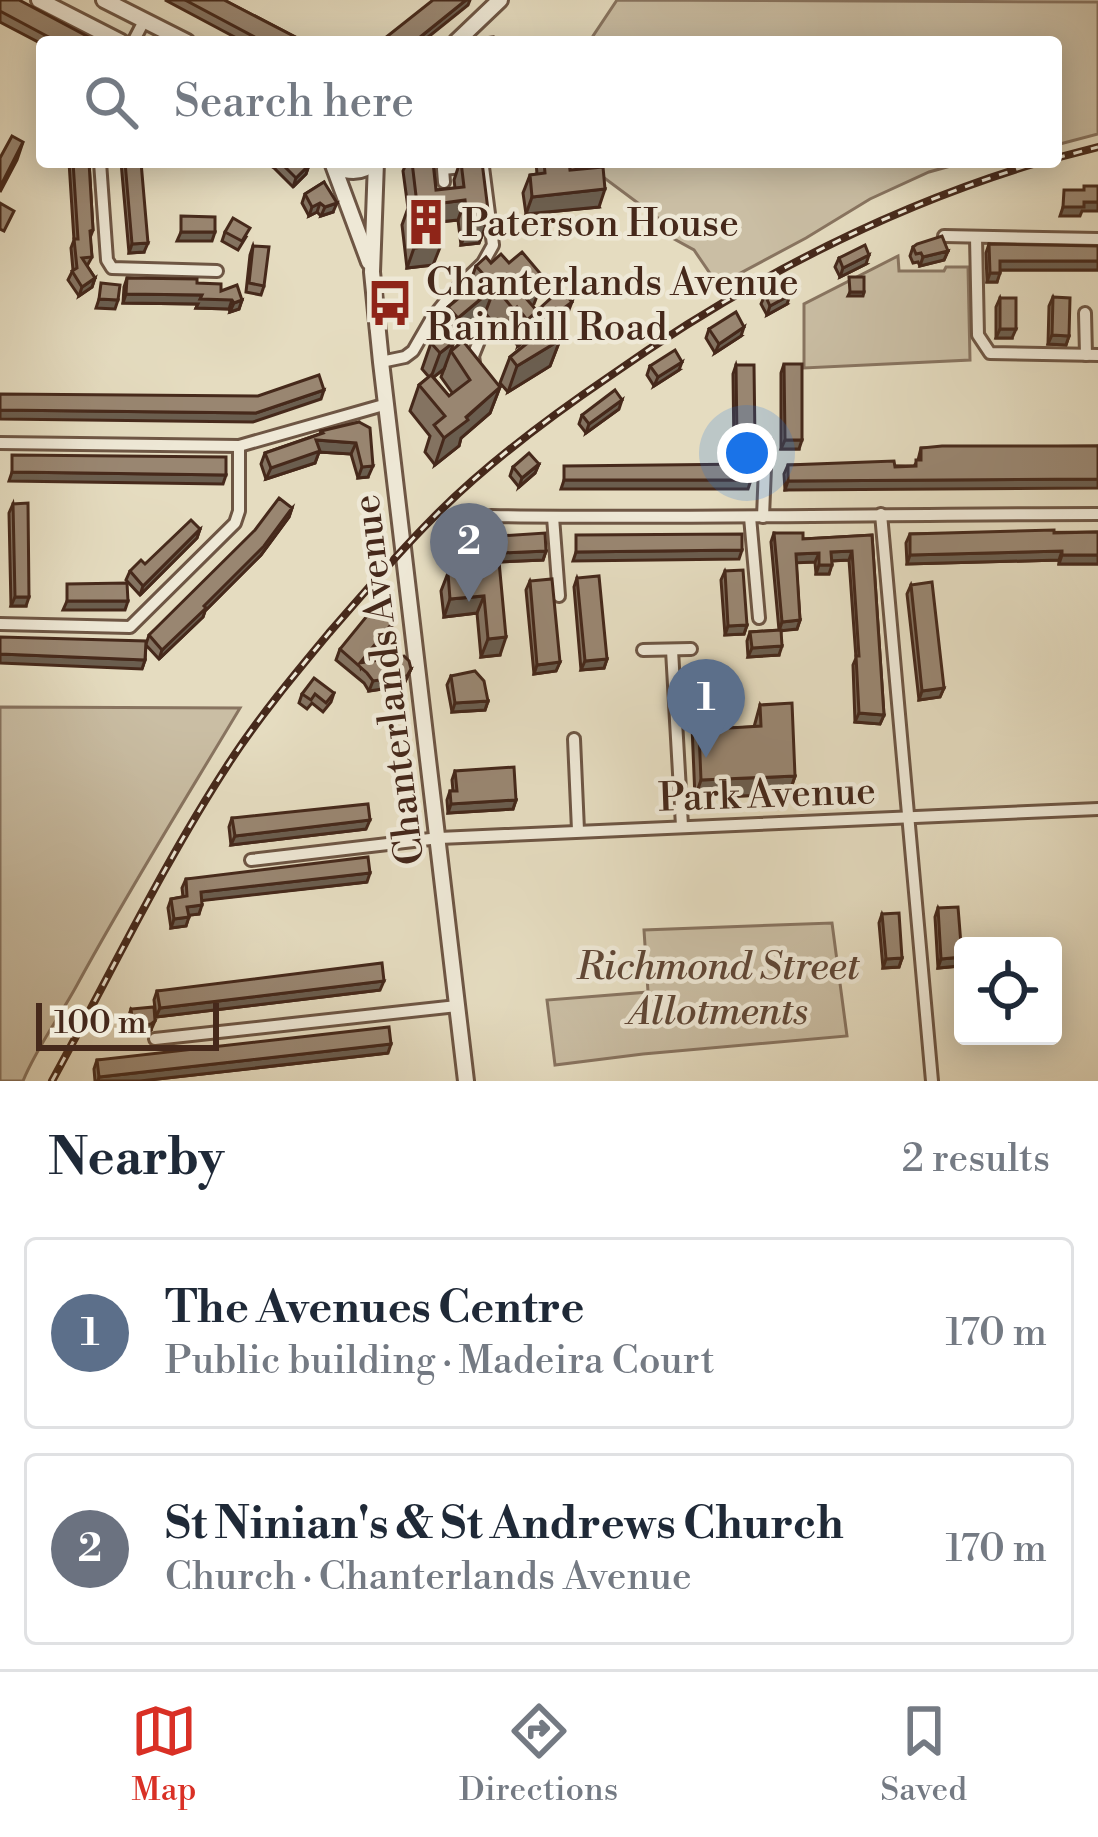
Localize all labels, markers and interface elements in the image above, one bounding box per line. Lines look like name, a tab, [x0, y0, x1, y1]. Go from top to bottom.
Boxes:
search box	[36, 36, 1062, 168]
icon: search	[78, 69, 144, 135]
text: Search here	[174, 74, 414, 131]
building icon: Paterson House	[401, 197, 451, 247]
place label: Paterson House	[462, 200, 739, 249]
place label: Chanterlands Avenue Rainhill Road	[426, 259, 799, 353]
bus stop icon: Chanterlands Avenue Rainhill Road	[365, 278, 415, 328]
your location	[717, 423, 777, 483]
street label: Chanterlands Avenue	[342, 492, 437, 868]
pin: 2	[430, 503, 508, 602]
pin: 1	[667, 659, 745, 758]
street label: Park Avenue	[657, 767, 877, 824]
map controls	[954, 937, 1062, 1045]
button: locate	[954, 937, 1062, 1045]
park label: Richmond Street Allotments	[576, 943, 861, 1037]
scale bar	[36, 997, 219, 1050]
text: 100 m	[54, 1003, 147, 1044]
text: Nearby	[48, 1127, 224, 1191]
text: 2 results	[902, 1135, 1050, 1184]
text: The Avenues Centre	[165, 1280, 584, 1337]
text: 1	[81, 1309, 99, 1358]
text: 170 m	[945, 1309, 1047, 1358]
text: Public building · Madeira Court	[165, 1337, 715, 1386]
text: St Ninian's & St Andrews Church	[165, 1496, 844, 1553]
text: 2	[78, 1525, 102, 1574]
text: 170 m	[945, 1525, 1047, 1574]
text: Church · Chanterlands Avenue	[165, 1553, 692, 1602]
tab: Map	[131, 1698, 197, 1811]
tab: Directions	[459, 1698, 618, 1811]
tab: Saved	[880, 1698, 967, 1811]

